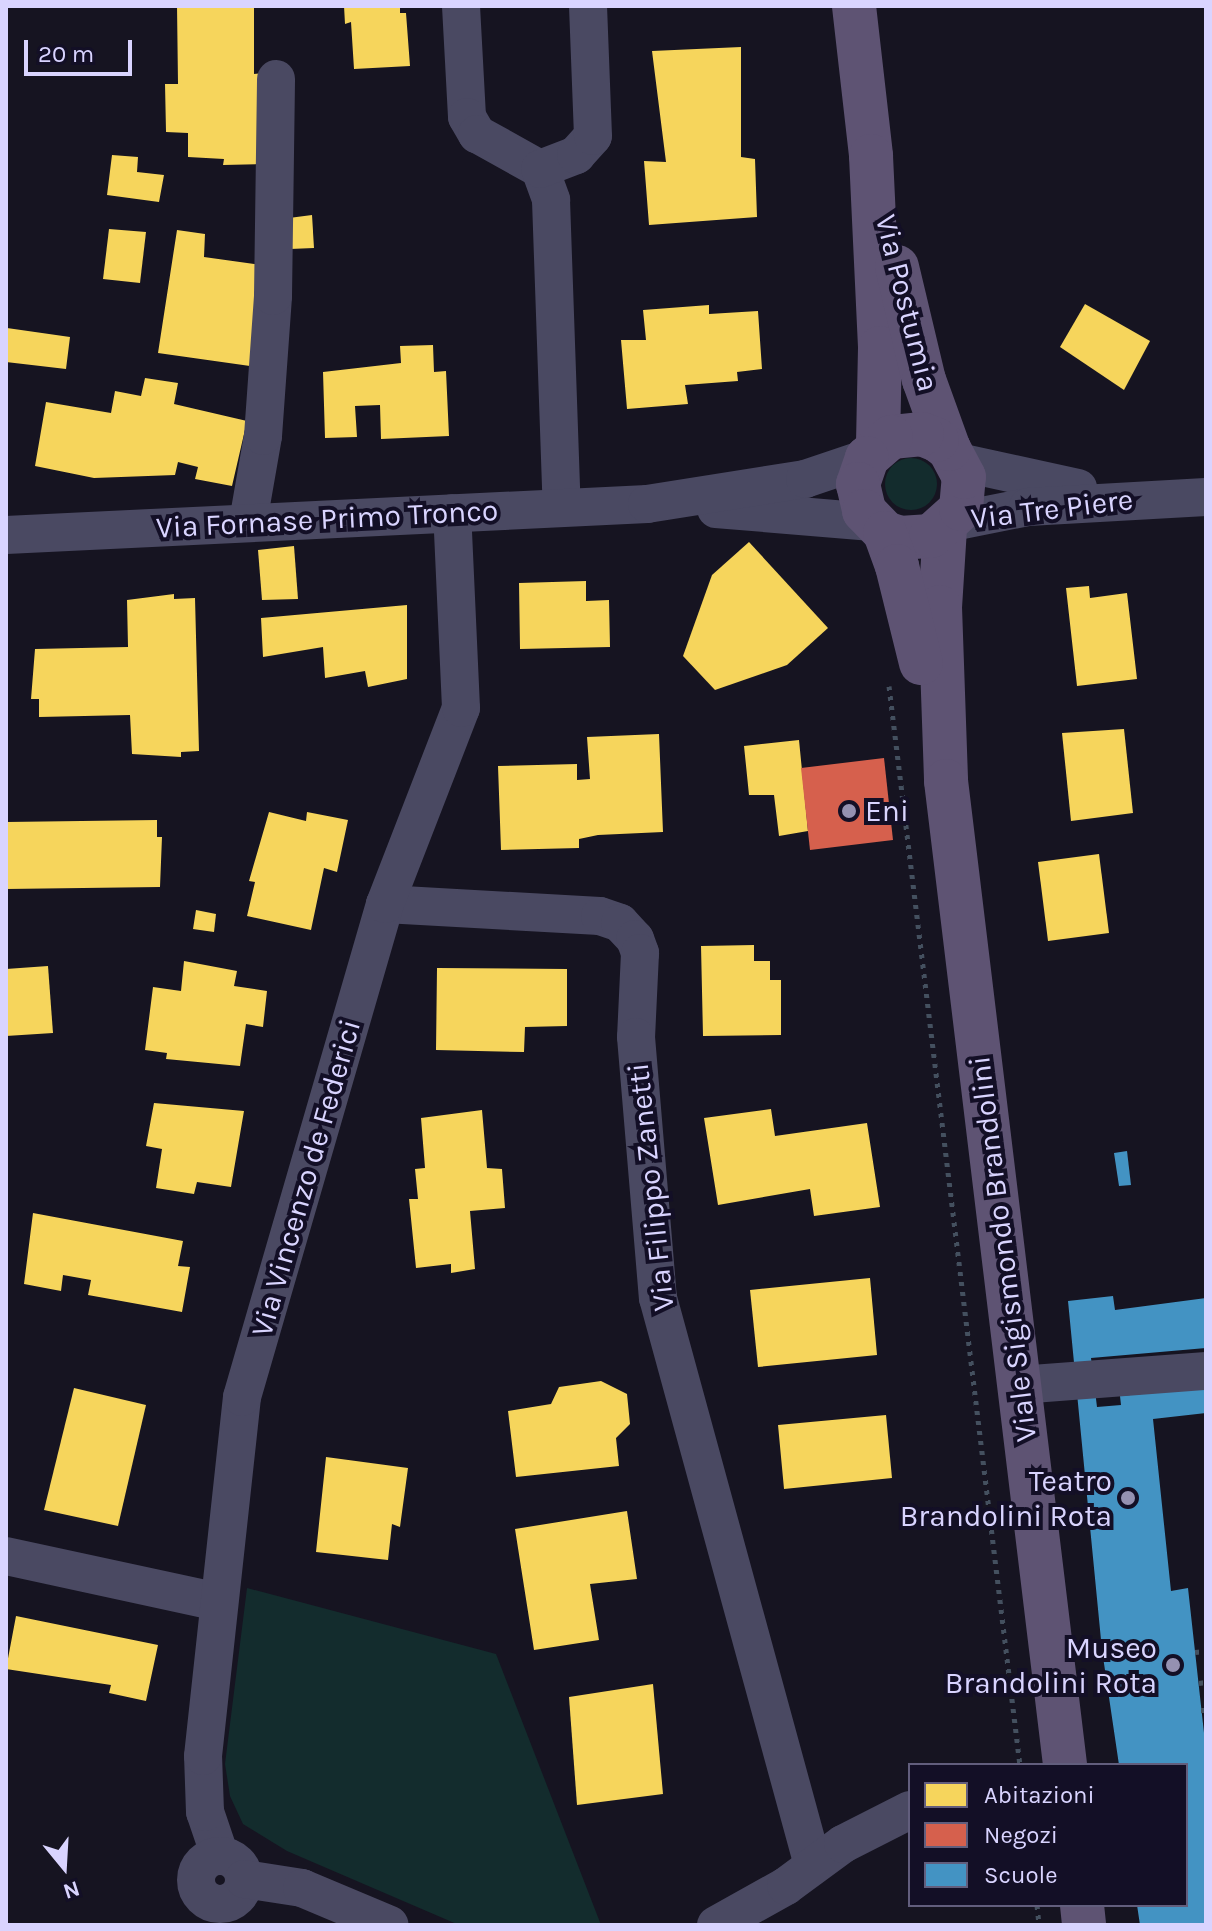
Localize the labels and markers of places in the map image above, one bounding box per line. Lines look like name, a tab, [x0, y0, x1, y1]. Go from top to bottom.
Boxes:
place label: Eni	[865, 793, 909, 829]
marker: Eni	[840, 802, 858, 820]
place label: Teatro Brandolini Rota	[900, 1463, 1112, 1534]
marker: Teatro Brandolini Rota	[1119, 1489, 1137, 1507]
place label: Museo Brandolini Rota	[945, 1630, 1157, 1700]
marker: Museo Brandolini Rota	[1164, 1656, 1182, 1674]

